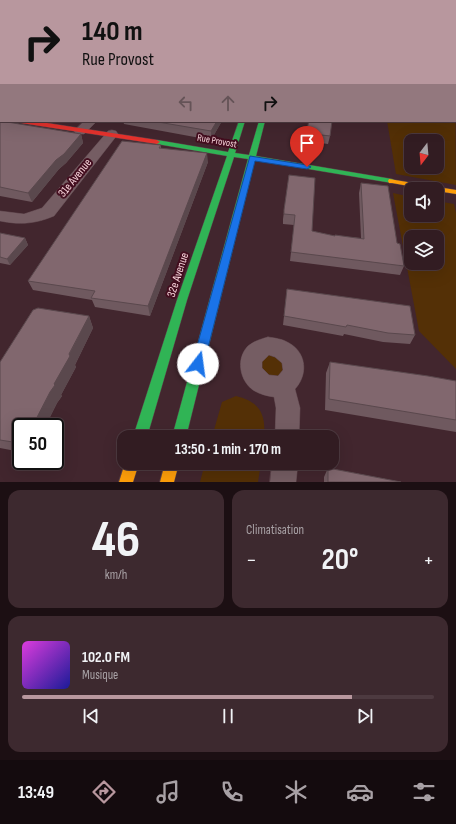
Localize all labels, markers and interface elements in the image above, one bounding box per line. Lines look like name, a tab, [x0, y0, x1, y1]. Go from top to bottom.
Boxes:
text: 140 m	[82, 15, 143, 48]
icon: right	[16, 16, 68, 68]
text: Rue Provost	[82, 49, 154, 70]
icon: left	[175, 92, 197, 114]
icon: ahead	[217, 92, 239, 114]
icon: right	[259, 92, 281, 114]
pin	[290, 126, 324, 167]
street label: Rue Provost	[196, 132, 238, 150]
icon: arrive	[296, 132, 318, 154]
north arrow	[404, 134, 444, 174]
map controls	[404, 134, 444, 270]
street label: 31e Avenue	[55, 156, 95, 200]
button: sound	[404, 182, 444, 222]
button: layers	[404, 230, 444, 270]
street label: 32e Avenue	[164, 251, 192, 299]
position arrow	[177, 343, 219, 385]
speed limit sign: 50	[12, 418, 64, 470]
text: 13:50 · 1 min · 170 m	[175, 440, 281, 459]
text: 46	[92, 509, 140, 572]
text: Climatisation	[246, 522, 304, 538]
text: 20°	[322, 542, 358, 578]
text: −	[246, 547, 257, 574]
text: +	[423, 547, 434, 574]
text: km/h	[105, 567, 127, 583]
text: 102.0 FM	[82, 648, 130, 667]
text: Musique	[82, 667, 118, 683]
icon: previous	[80, 705, 102, 727]
icon: pause	[217, 705, 239, 727]
icon: next	[354, 705, 376, 727]
icon: directions	[90, 778, 118, 806]
icon: music	[154, 778, 182, 806]
icon: phone	[218, 778, 246, 806]
icon: climate	[282, 778, 310, 806]
icon: car	[346, 778, 374, 806]
icon: filters	[410, 778, 438, 806]
text: 13:49	[18, 782, 54, 803]

